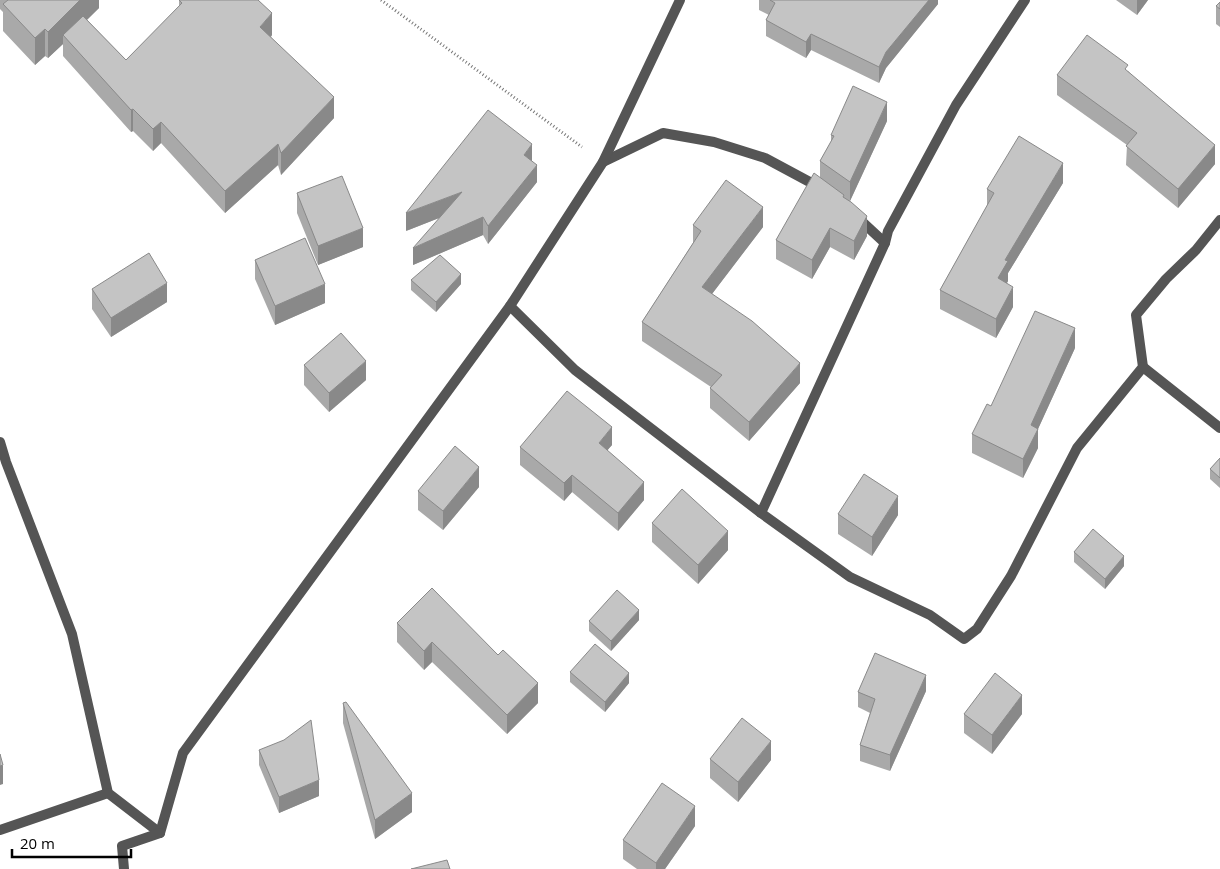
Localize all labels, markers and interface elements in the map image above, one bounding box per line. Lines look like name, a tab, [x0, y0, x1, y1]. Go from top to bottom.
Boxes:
scale bar	[12, 826, 131, 858]
text: 20 m	[20, 833, 55, 853]

